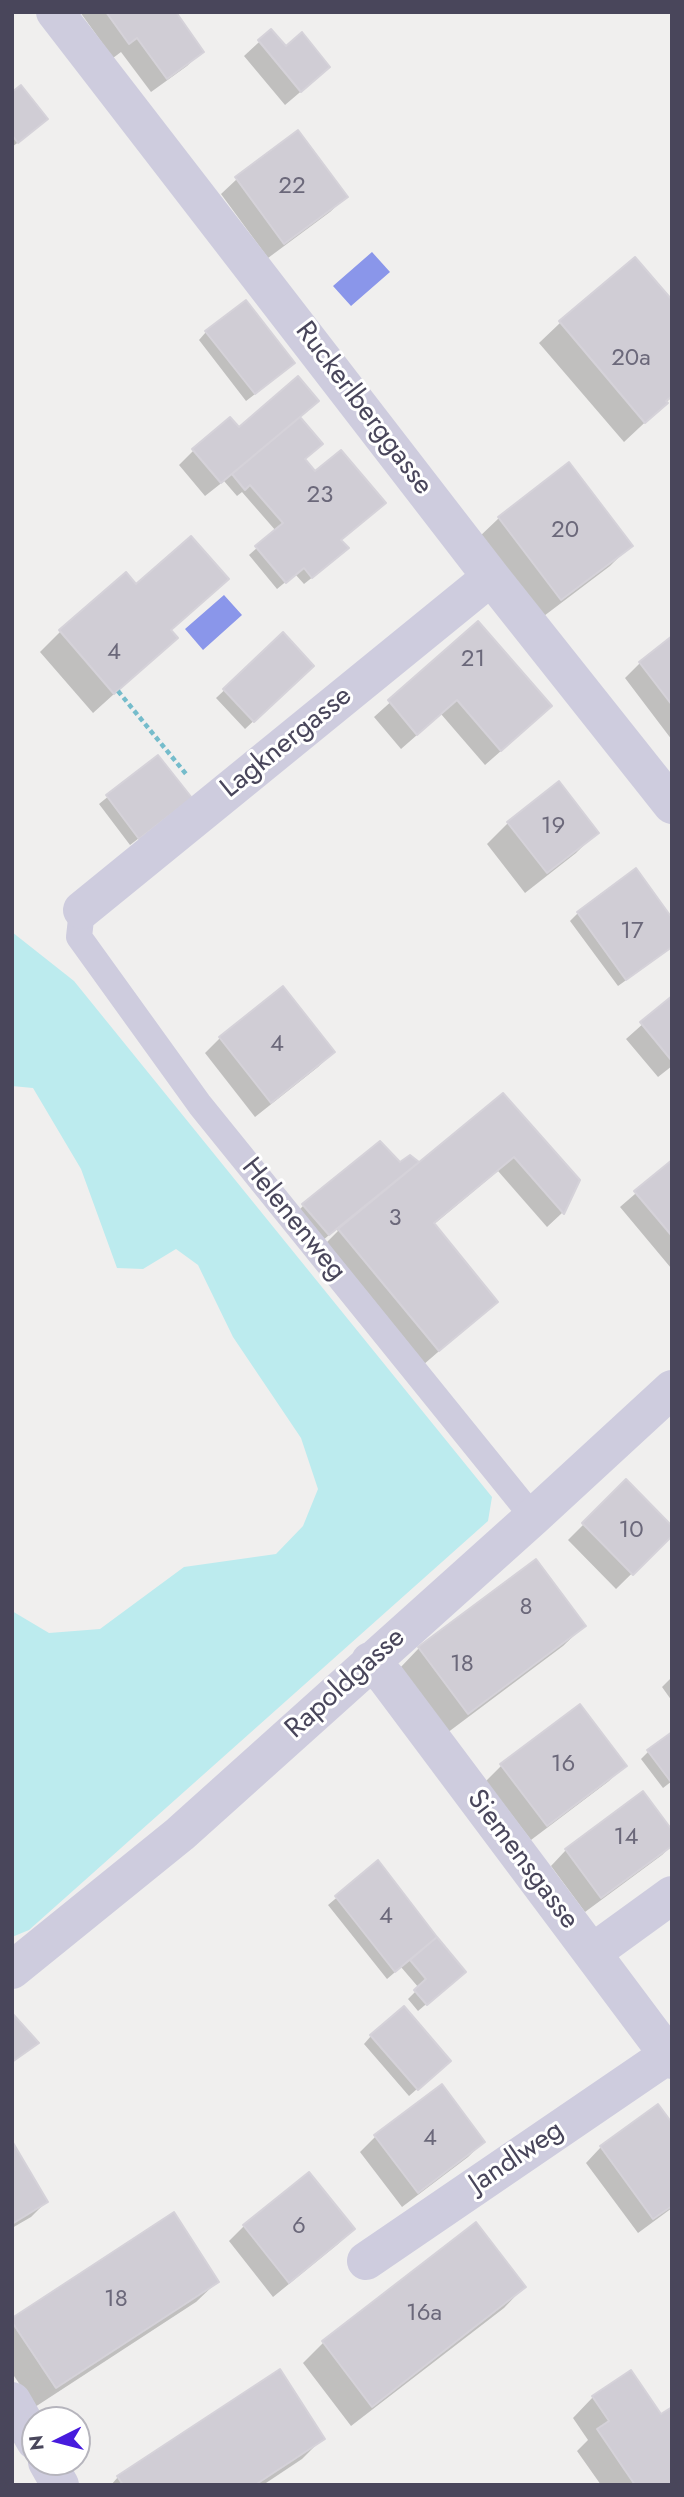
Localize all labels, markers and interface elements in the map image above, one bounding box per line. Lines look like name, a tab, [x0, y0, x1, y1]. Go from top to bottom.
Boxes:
house number: 22	[278, 173, 306, 201]
street label: Ruckerlberggasse	[287, 316, 439, 502]
house number: 20a	[611, 345, 651, 373]
house number: 23	[307, 482, 333, 510]
house number: 20	[551, 517, 579, 545]
house number: 4	[107, 639, 121, 667]
house number: 21	[461, 646, 485, 674]
street label: Lagknergasse	[215, 680, 359, 806]
house number: 19	[541, 813, 565, 841]
house number: 17	[620, 918, 644, 946]
house number: 4	[270, 1031, 284, 1059]
street label: Helenenweg	[233, 1152, 353, 1288]
house number: 3	[388, 1205, 402, 1233]
house number: 10	[618, 1517, 644, 1545]
house number: 8	[519, 1594, 533, 1622]
street label: Rapoldgasse	[279, 1622, 413, 1746]
house number: 18	[450, 1651, 474, 1679]
house number: 16	[551, 1751, 575, 1779]
street label: Siemensgasse	[459, 1784, 585, 1936]
house number: 14	[614, 1824, 638, 1852]
house number: 4	[379, 1903, 393, 1931]
street label: Jandlweg	[464, 2114, 570, 2202]
house number: 4	[423, 2125, 437, 2153]
house number: 6	[292, 2213, 306, 2241]
house number: 18	[104, 2286, 128, 2314]
house number: 16a	[406, 2300, 442, 2328]
north arrow	[21, 2406, 91, 2476]
text: N	[22, 2434, 51, 2452]

